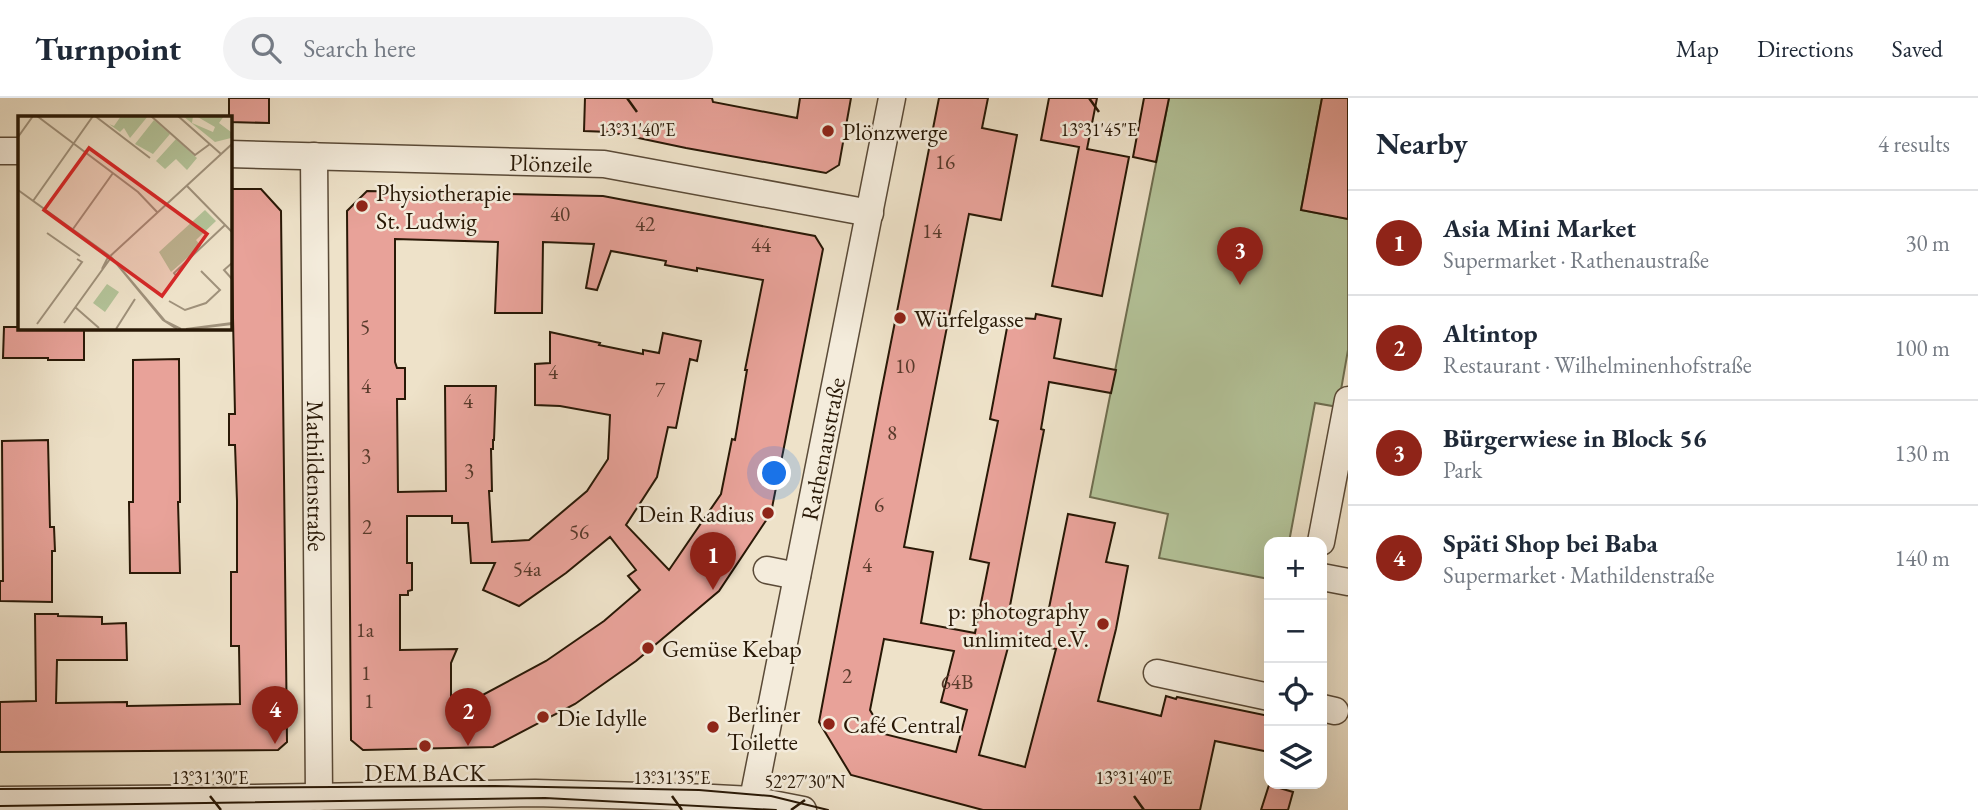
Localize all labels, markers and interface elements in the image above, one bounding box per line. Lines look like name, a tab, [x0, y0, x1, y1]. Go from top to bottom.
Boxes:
search box	[223, 17, 713, 80]
text: Turnpoint	[35, 27, 181, 70]
icon: search	[247, 29, 285, 67]
text: Search here	[303, 31, 416, 65]
text: Map	[1676, 33, 1719, 64]
text: Directions	[1757, 33, 1854, 64]
text: Saved	[1892, 33, 1943, 64]
inset map	[18, 116, 231, 329]
place label: Plönzwerge	[842, 116, 948, 147]
text: 13°31'40"E	[599, 118, 675, 141]
text: 13°31'45"E	[1061, 118, 1137, 141]
marker: Plönzwerge	[820, 123, 836, 139]
text: Nearby	[1376, 124, 1468, 163]
text: 4 results	[1878, 129, 1950, 159]
street label: Plönzeile	[509, 146, 593, 179]
house number: 16	[935, 148, 955, 175]
place label: Physiotherapie St. Ludwig	[376, 177, 511, 236]
marker: Physiotherapie St. Ludwig	[354, 198, 370, 214]
house number: 40	[550, 200, 570, 227]
house number: 42	[635, 210, 655, 237]
text: Asia Mini Market	[1443, 211, 1636, 245]
house number: 14	[922, 217, 943, 244]
pin: 3	[1217, 227, 1263, 285]
text: 1	[1393, 228, 1405, 258]
text: 30 m	[1905, 228, 1950, 258]
house number: 44	[751, 231, 772, 258]
text: Supermarket · Rathenaustraße	[1443, 245, 1709, 275]
place label: Würfelgasse	[914, 303, 1024, 334]
marker: Würfelgasse	[892, 310, 908, 326]
house number: 5	[360, 313, 370, 340]
text: Altintop	[1443, 316, 1538, 350]
text: 2	[1393, 333, 1405, 363]
text: 100 m	[1894, 333, 1950, 363]
text: Restaurant · Wilhelminenhofstraße	[1443, 350, 1752, 380]
house number: 10	[895, 352, 915, 379]
house number: 4	[548, 358, 559, 385]
house number: 4	[361, 372, 372, 399]
street label: Rathenaustraße	[793, 375, 852, 523]
house number: 7	[655, 376, 666, 403]
house number: 4	[463, 387, 474, 414]
street label: Mathildenstraße	[300, 400, 333, 552]
house number: 8	[887, 419, 897, 446]
text: Bürgerwiese in Block 56	[1443, 421, 1706, 455]
text: 3	[1393, 438, 1405, 468]
text: 130 m	[1894, 438, 1950, 468]
house number: 3	[361, 442, 371, 469]
text: Park	[1443, 455, 1482, 485]
your location	[757, 456, 791, 490]
house number: 3	[464, 457, 474, 484]
house number: 6	[874, 491, 884, 518]
place label: Dein Radius	[638, 498, 754, 529]
marker: Dein Radius	[760, 505, 776, 521]
house number: 2	[362, 513, 372, 540]
house number: 56	[569, 518, 589, 545]
text: Späti Shop bei Baba	[1443, 526, 1658, 560]
pin: 1	[690, 532, 736, 590]
map controls	[1264, 537, 1327, 789]
button: +	[1264, 537, 1327, 600]
text: 4	[1393, 543, 1405, 573]
text: 140 m	[1894, 543, 1950, 573]
house number: 4	[862, 551, 873, 578]
house number: 54a	[513, 555, 542, 582]
text: Supermarket · Mathildenstraße	[1443, 560, 1714, 590]
place label: p: photography unlimited e.V.	[948, 595, 1089, 654]
button: −	[1264, 600, 1327, 663]
house number: 1a	[356, 616, 375, 643]
marker: p: photography unlimited e.V.	[1095, 616, 1111, 632]
place label: Gemüse Kebap	[662, 633, 802, 664]
marker: Gemüse Kebap	[640, 640, 656, 656]
house number: 1	[361, 659, 371, 686]
house number: 2	[842, 662, 852, 689]
button: locate	[1264, 663, 1327, 726]
house number: 64B	[941, 668, 973, 695]
pin: 4	[252, 686, 298, 744]
house number: 1	[364, 687, 374, 714]
pin: 2	[445, 688, 491, 746]
place label: Berliner Toilette	[727, 698, 800, 757]
place label: Die Idylle	[557, 702, 647, 733]
marker: Die Idylle	[535, 709, 551, 725]
place label: Café Central	[843, 709, 961, 740]
marker: Café Central	[821, 716, 837, 732]
marker: Berliner Toilette	[705, 719, 721, 735]
button: layers	[1264, 726, 1327, 789]
marker: DEM BACK	[417, 738, 433, 754]
place label: DEM BACK	[364, 757, 486, 788]
text: 13°31'30"E	[172, 766, 248, 789]
text: 13°31'35"E	[634, 766, 710, 789]
text: 13°31'40"E	[1096, 766, 1172, 789]
text: 52°27'30"N	[765, 770, 846, 793]

